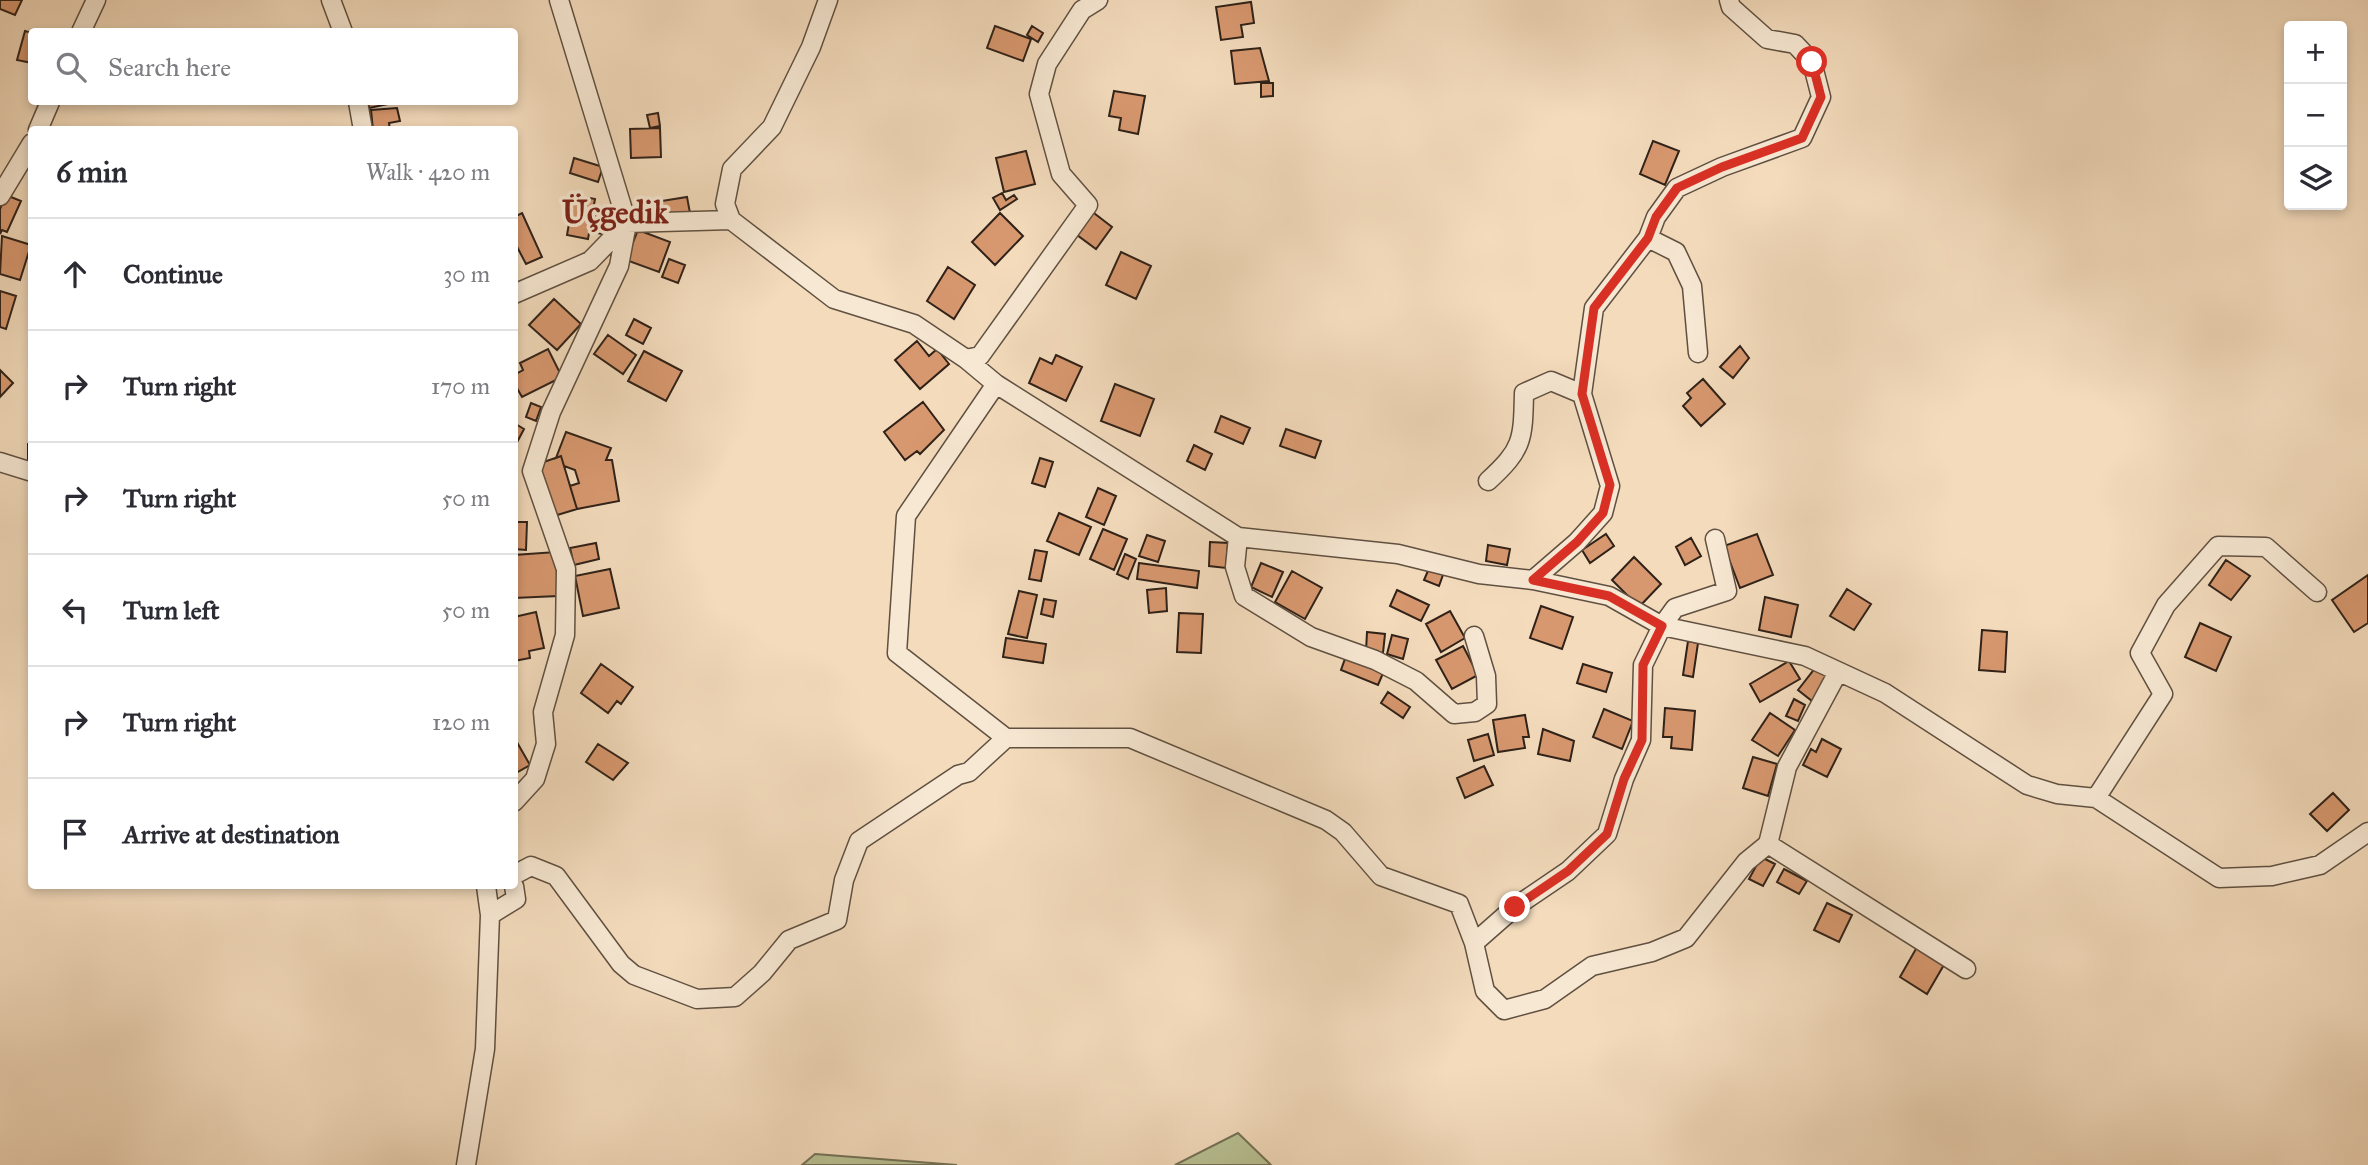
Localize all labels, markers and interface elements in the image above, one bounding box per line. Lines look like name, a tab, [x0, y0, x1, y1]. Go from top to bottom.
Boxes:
map controls	[2284, 21, 2347, 210]
button: +	[2284, 21, 2347, 84]
search box	[28, 28, 518, 105]
route start	[1796, 46, 1827, 77]
icon: search	[52, 48, 90, 86]
text: Search here	[108, 51, 231, 83]
button: −	[2284, 84, 2347, 147]
button: layers	[2284, 147, 2347, 210]
text: 6 min	[56, 154, 128, 190]
text: Walk · 420 m	[366, 158, 490, 186]
district label: Üçgedik	[562, 193, 670, 233]
icon: ahead	[56, 255, 94, 293]
text: Continue	[123, 258, 223, 290]
text: 30 m	[443, 260, 490, 288]
icon: right	[56, 367, 94, 405]
text: Turn right	[123, 370, 236, 402]
text: 170 m	[431, 372, 490, 400]
icon: right	[56, 479, 94, 517]
text: Turn right	[123, 482, 236, 514]
text: 50 m	[442, 484, 490, 512]
icon: left	[56, 591, 94, 629]
text: Turn left	[123, 594, 219, 626]
text: 50 m	[442, 596, 490, 624]
icon: right	[56, 703, 94, 741]
text: Turn right	[123, 706, 236, 738]
text: 120 m	[432, 708, 490, 736]
icon: arrive	[56, 815, 94, 853]
text: Arrive at destination	[123, 818, 340, 850]
route end	[1499, 891, 1530, 922]

